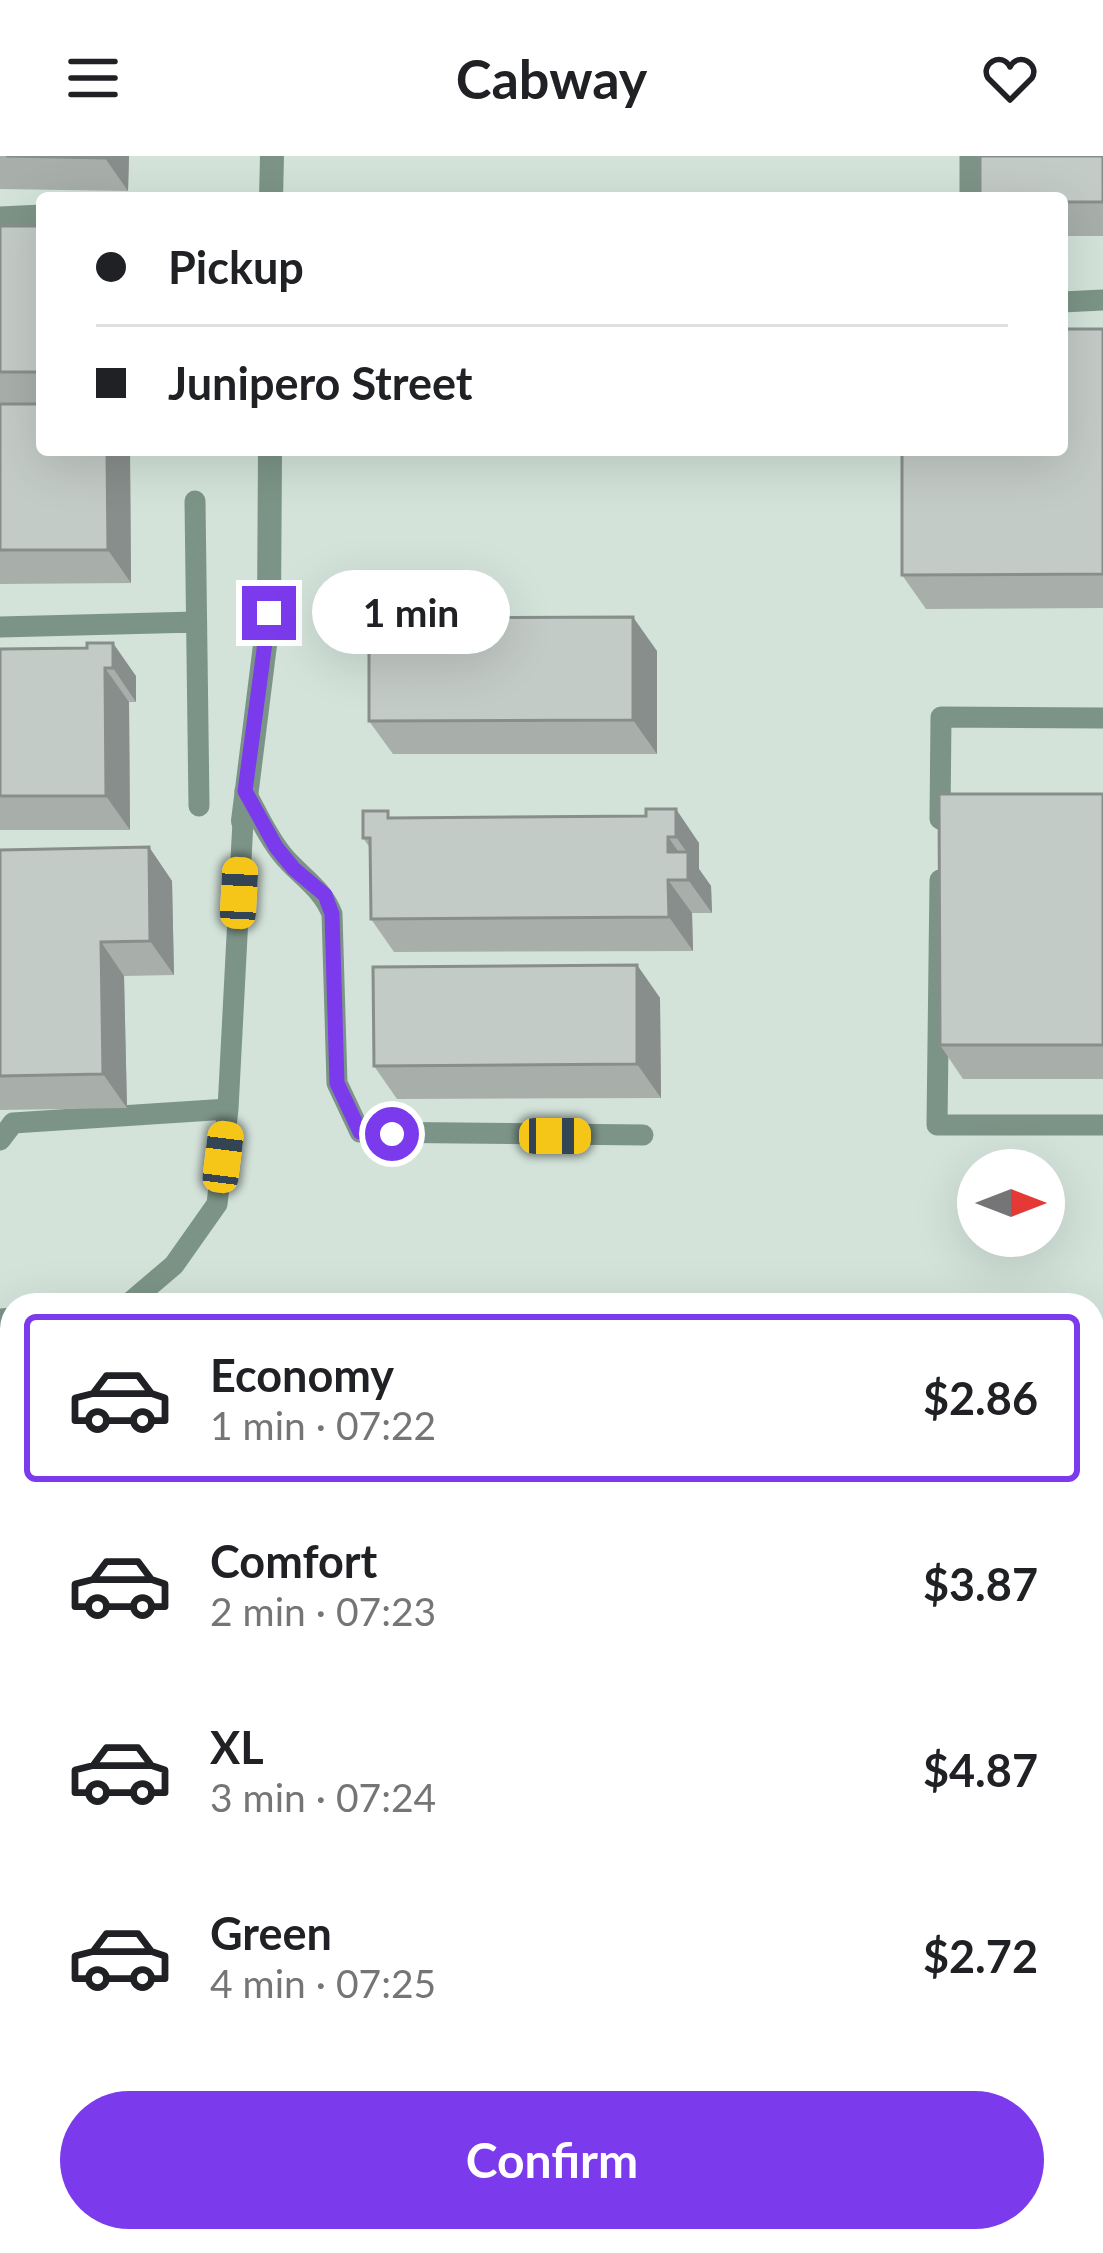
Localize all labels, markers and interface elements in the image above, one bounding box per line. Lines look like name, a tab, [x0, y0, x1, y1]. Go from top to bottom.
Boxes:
icon: menu	[60, 45, 126, 111]
icon: heart	[977, 45, 1043, 111]
text: Cabway	[456, 46, 647, 111]
text: Pickup	[168, 240, 304, 294]
text: Junipero Street	[168, 356, 473, 410]
callout: 1 min	[311, 571, 509, 655]
route end	[242, 586, 296, 640]
text: 1 min	[363, 589, 459, 635]
car	[219, 856, 259, 930]
route start	[365, 1107, 419, 1161]
car	[519, 1118, 591, 1154]
car	[201, 1119, 245, 1195]
north arrow	[957, 1149, 1065, 1257]
map controls	[957, 1149, 1065, 1257]
icon: car	[66, 1344, 174, 1452]
text: Economy	[210, 1348, 394, 1402]
text: $2.86	[923, 1371, 1038, 1425]
text: 1 min · 07:22	[210, 1402, 436, 1448]
icon: car	[66, 1530, 174, 1638]
text: Comfort	[210, 1534, 377, 1588]
text: $3.87	[923, 1557, 1038, 1611]
text: 2 min · 07:23	[210, 1588, 436, 1634]
icon: car	[66, 1716, 174, 1824]
text: XL	[210, 1720, 264, 1774]
text: $4.87	[923, 1743, 1038, 1797]
text: 3 min · 07:24	[210, 1774, 436, 1820]
icon: car	[66, 1902, 174, 2010]
text: Green	[210, 1906, 332, 1960]
text: $2.72	[923, 1929, 1038, 1983]
text: 4 min · 07:25	[210, 1960, 436, 2006]
button: Confirm	[60, 2091, 1044, 2229]

